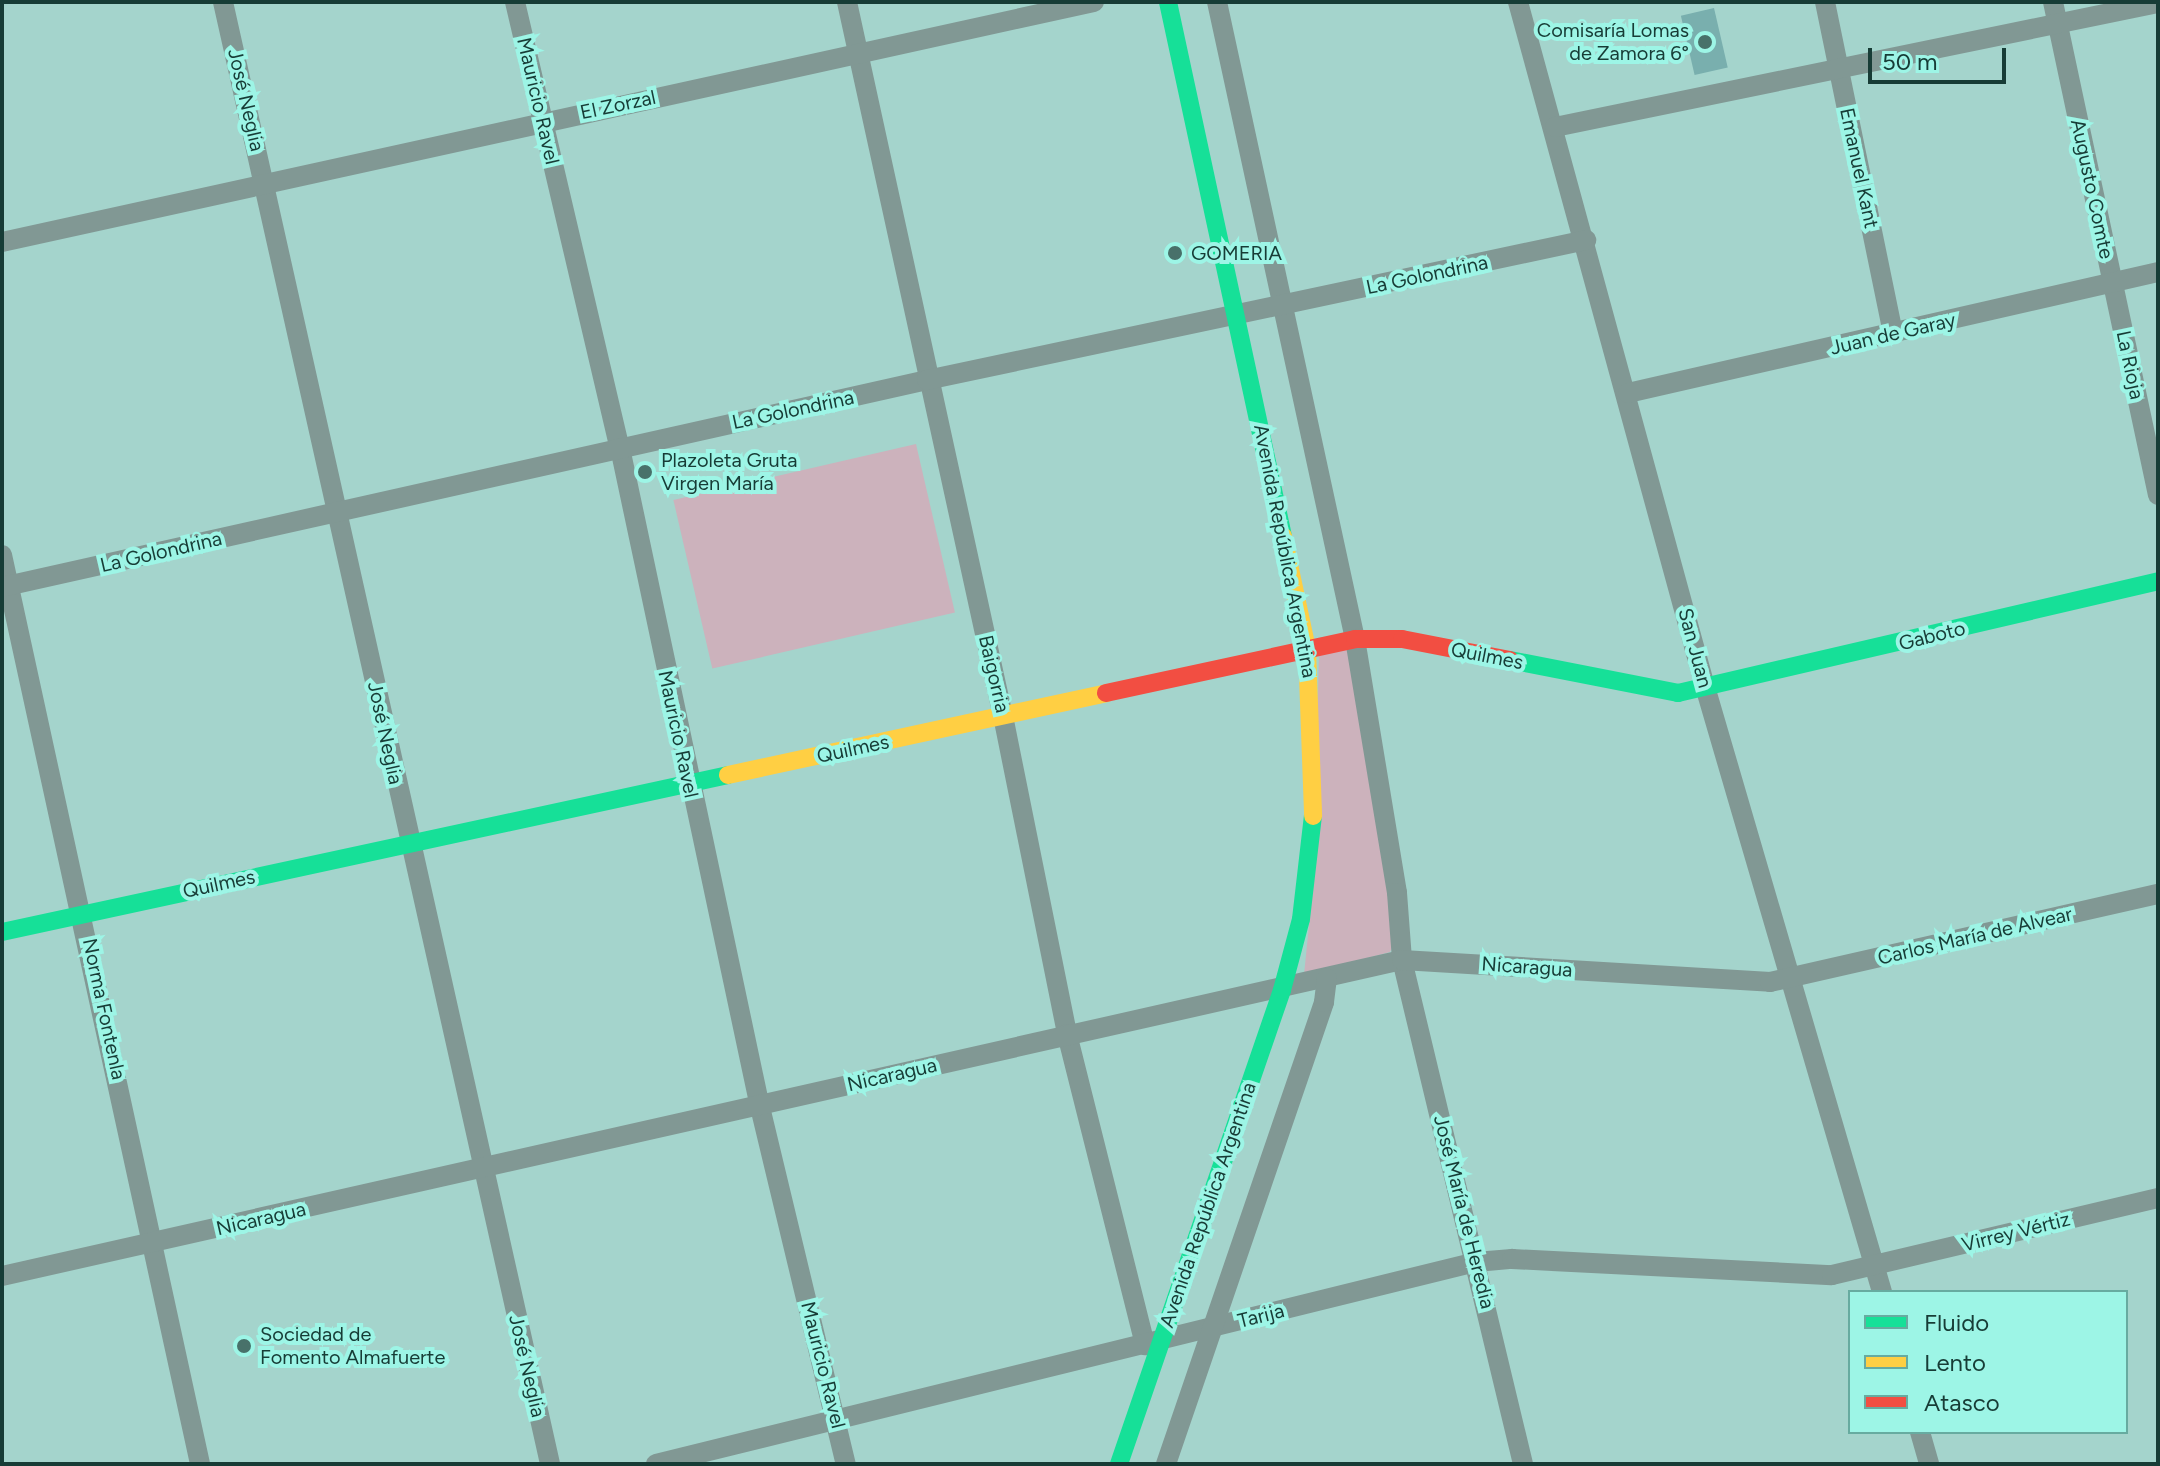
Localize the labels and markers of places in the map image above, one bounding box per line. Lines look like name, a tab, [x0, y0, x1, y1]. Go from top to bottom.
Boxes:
place label: Comisaría Lomas de Zamora 6°	[1537, 18, 1689, 65]
marker: Comisaría Lomas de Zamora 6°	[1696, 33, 1714, 51]
place label: GOMERIA	[1191, 241, 1282, 265]
marker: GOMERIA	[1166, 244, 1184, 262]
place label: Plazoleta Gruta Virgen María	[661, 448, 797, 495]
marker: Plazoleta Gruta Virgen María	[636, 463, 654, 481]
place label: Sociedad de Fomento Almafuerte	[260, 1322, 445, 1369]
marker: Sociedad de Fomento Almafuerte	[235, 1337, 253, 1355]

